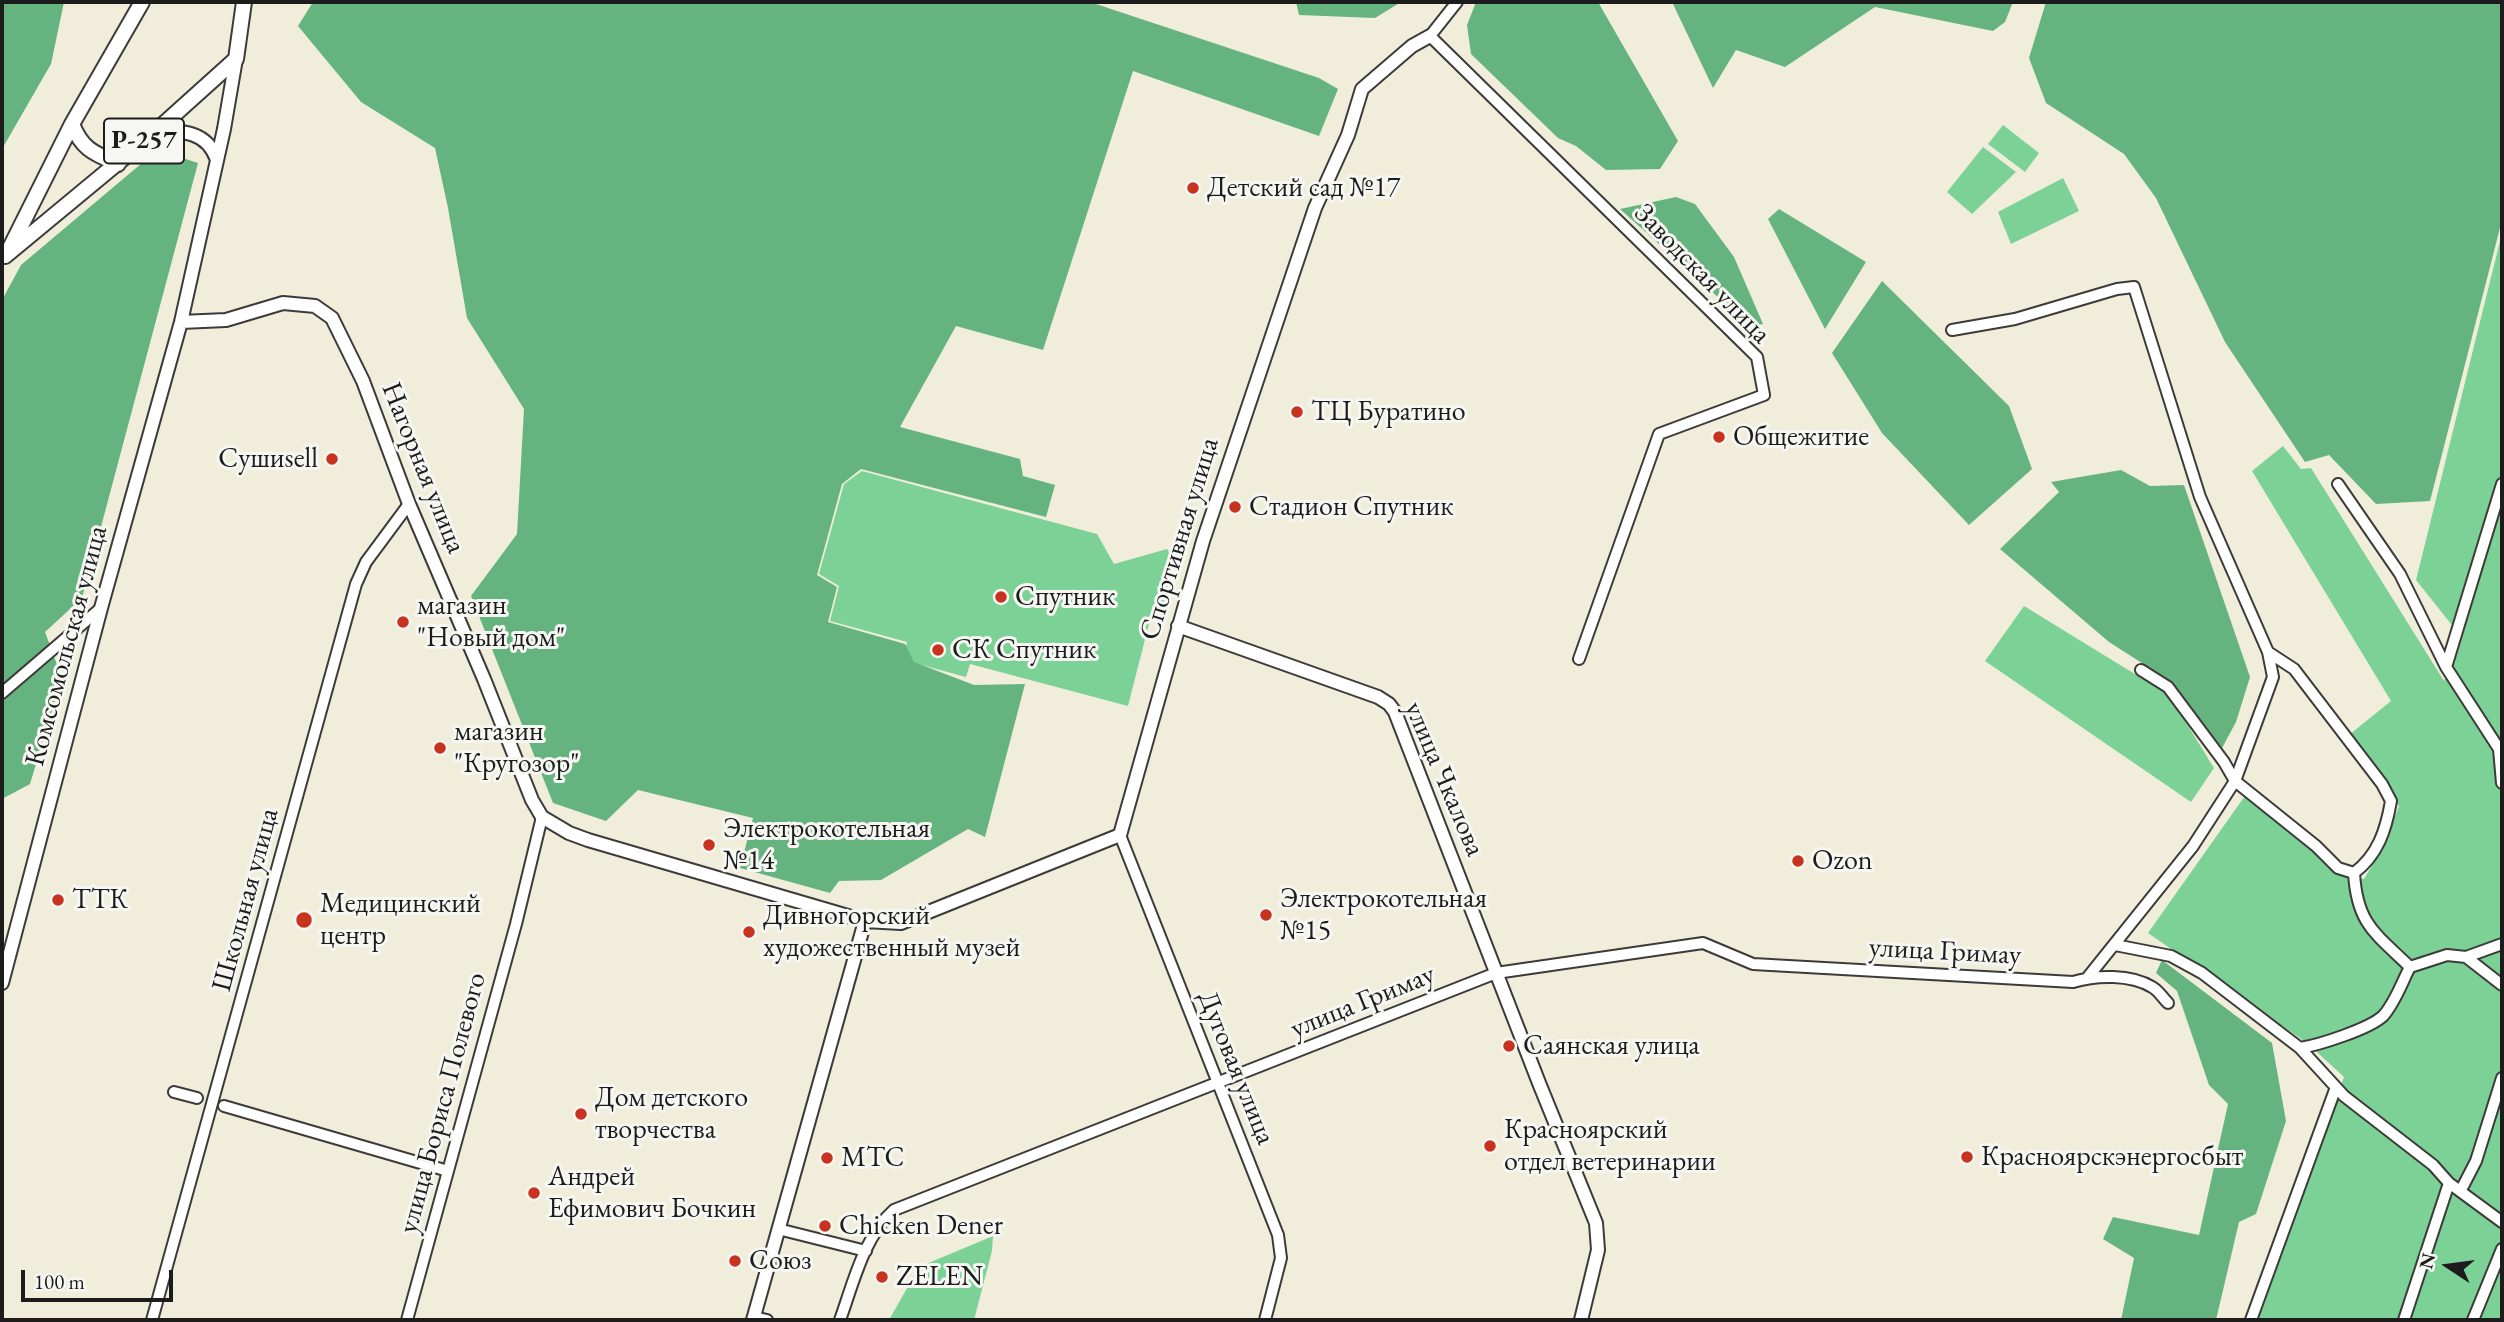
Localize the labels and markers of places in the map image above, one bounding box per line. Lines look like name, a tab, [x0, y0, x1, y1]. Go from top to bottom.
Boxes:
place label: Детский сад №17	[1207, 171, 1400, 205]
marker: Детский сад №17	[1185, 180, 1201, 196]
place label: ТЦ Буратино	[1311, 395, 1466, 429]
marker: ТЦ Буратино	[1289, 404, 1305, 420]
place label: Общежитие	[1733, 420, 1869, 454]
marker: Общежитие	[1711, 429, 1727, 445]
place label: Сушиsell	[218, 442, 318, 476]
marker: Сушиsell	[324, 451, 340, 467]
place label: Стадион Спутник	[1249, 490, 1454, 524]
marker: Стадион Спутник	[1227, 499, 1243, 515]
place label: Спутник	[1015, 580, 1115, 614]
place label: магазин "Новый дом"	[417, 589, 565, 655]
marker: Спутник	[993, 589, 1009, 605]
marker: магазин "Новый дом"	[395, 614, 411, 630]
place label: СК Спутник	[952, 633, 1096, 667]
marker: СК Спутник	[930, 642, 946, 658]
place label: магазин "Кругозор"	[454, 715, 580, 781]
marker: магазин "Кругозор"	[432, 740, 448, 756]
place label: Электрокотельная №14	[723, 812, 930, 878]
marker: Электрокотельная №14	[701, 837, 717, 853]
place label: Ozon	[1812, 844, 1873, 878]
marker: Ozon	[1790, 853, 1806, 869]
place label: Электрокотельная №15	[1280, 882, 1487, 948]
place label: ТТК	[72, 883, 128, 917]
place label: Медицинский центр	[320, 887, 481, 953]
marker: ТТК	[50, 892, 66, 908]
place label: Дивногорский художественный музей	[763, 899, 1020, 965]
marker: Электрокотельная №15	[1258, 907, 1274, 923]
marker: Медицинский центр	[294, 910, 314, 930]
marker: Дивногорский художественный музей	[741, 924, 757, 940]
place label: Саянская улица	[1523, 1029, 1700, 1063]
marker: Саянская улица	[1501, 1038, 1517, 1054]
place label: Дом детского творчества	[595, 1081, 748, 1147]
marker: Дом детского творчества	[573, 1106, 589, 1122]
place label: Красноярский отдел ветеринарии	[1504, 1113, 1716, 1179]
marker: Красноярский отдел ветеринарии	[1482, 1138, 1498, 1154]
place label: Красноярскэнергосбыт	[1981, 1140, 2243, 1174]
place label: МТС	[841, 1141, 904, 1175]
marker: Красноярскэнергосбыт	[1959, 1149, 1975, 1165]
marker: МТС	[819, 1150, 835, 1166]
place label: Андрей Ефимович Бочкин	[548, 1160, 756, 1226]
marker: Андрей Ефимович Бочкин	[526, 1185, 542, 1201]
place label: Chicken Dener	[839, 1209, 1003, 1243]
marker: Chicken Dener	[817, 1218, 833, 1234]
place label: Союз	[749, 1244, 811, 1278]
marker: Союз	[727, 1253, 743, 1269]
place label: ZELEN	[896, 1260, 983, 1294]
marker: ZELEN	[874, 1269, 890, 1285]

